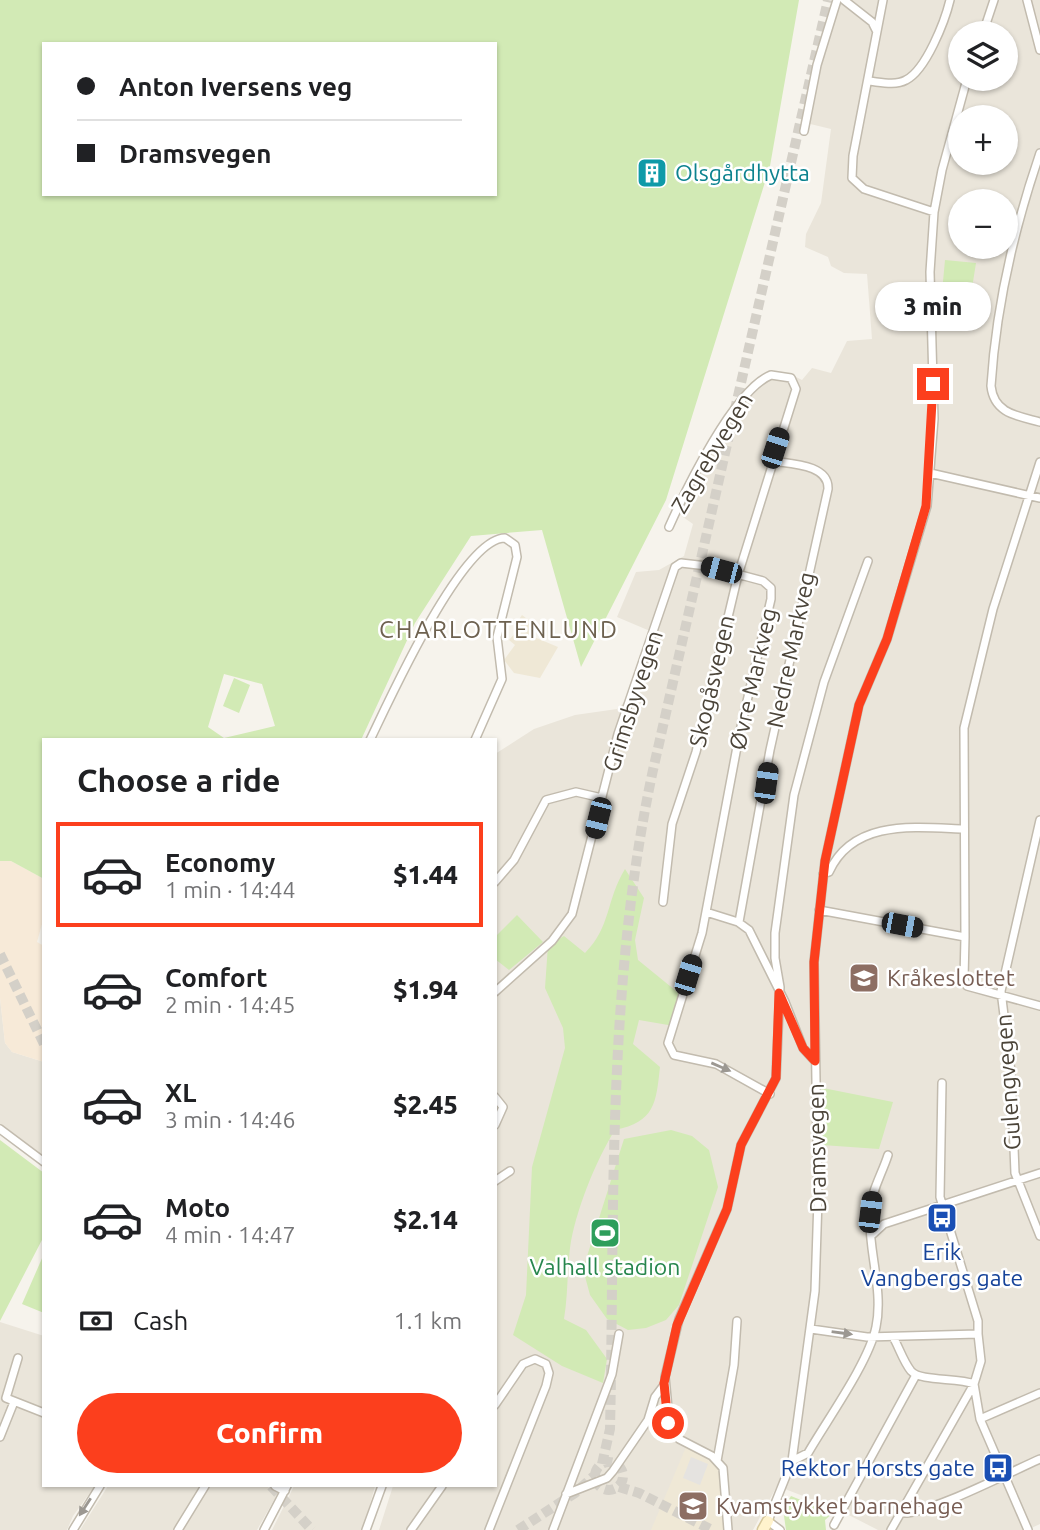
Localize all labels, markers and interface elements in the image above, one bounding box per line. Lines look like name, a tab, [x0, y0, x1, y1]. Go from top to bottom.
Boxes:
map controls	[948, 21, 1018, 259]
button: layers	[948, 21, 1018, 91]
text: Anton Iversens veg	[119, 72, 352, 101]
button: +	[948, 105, 1018, 175]
text: Dramsvegen	[119, 139, 271, 168]
building icon: Olsgårdhytta	[635, 156, 669, 190]
place label: Olsgårdhytta	[675, 160, 810, 185]
button: −	[948, 189, 1018, 259]
callout: 3 min	[875, 282, 991, 332]
text: 3 min	[904, 294, 962, 319]
route end	[917, 368, 949, 400]
street label: Zagrebvegen	[666, 388, 757, 517]
car	[759, 425, 792, 471]
car	[698, 554, 745, 586]
street label: Nedre Markveg	[762, 570, 819, 730]
street label: Øvre Markveg	[724, 605, 781, 752]
street label: Skogåsvegen	[684, 612, 739, 749]
district label: CHARLOTTENLUND	[379, 616, 619, 643]
street label: Grimsbyvegen	[598, 627, 667, 775]
car	[753, 761, 780, 805]
text: Choose a ride	[77, 762, 280, 798]
car	[583, 795, 614, 841]
icon: car	[81, 843, 144, 906]
text: Economy	[165, 848, 275, 877]
text: $1.44	[393, 860, 458, 889]
text: 1 min · 14:44	[165, 877, 296, 902]
car	[880, 911, 925, 939]
car	[672, 952, 705, 998]
icon: car	[81, 958, 144, 1021]
school or university icon: Kråkeslottet	[847, 961, 881, 995]
text: Comfort	[165, 963, 268, 992]
place label: Kråkeslottet	[887, 965, 1015, 990]
text: $1.94	[393, 975, 458, 1004]
text: 2 min · 14:45	[165, 992, 296, 1017]
street label: Gulengvegen	[990, 1013, 1025, 1151]
one-way arrow	[711, 1061, 731, 1073]
icon: car	[81, 1073, 144, 1136]
text: XL	[165, 1078, 196, 1107]
street label: Dramsvegen	[803, 1083, 830, 1213]
text: $2.45	[393, 1090, 458, 1119]
text: 3 min · 14:46	[165, 1107, 296, 1132]
icon: car	[81, 1188, 144, 1251]
car	[858, 1190, 883, 1234]
text: Moto	[165, 1193, 230, 1222]
bus stop icon: Erik Vangbergs gate	[925, 1201, 959, 1235]
text: $2.14	[393, 1205, 458, 1234]
sports icon: Valhall stadion	[588, 1216, 622, 1250]
text: 4 min · 14:47	[165, 1222, 296, 1247]
place label: Erik Vangbergs gate	[861, 1239, 1023, 1290]
place label: Valhall stadion	[530, 1254, 680, 1279]
icon: cash	[77, 1302, 115, 1340]
text: Cash	[133, 1306, 188, 1335]
text: 1.1 km	[394, 1308, 462, 1333]
one-way arrow	[832, 1328, 854, 1339]
button: Confirm	[77, 1393, 462, 1473]
route start	[652, 1407, 684, 1439]
bus stop icon: Rektor Horsts gate	[981, 1451, 1015, 1485]
place label: Rektor Horsts gate	[781, 1455, 975, 1480]
school or university icon: Kvamstykket barnehage	[676, 1489, 710, 1523]
place label: Kvamstykket barnehage	[716, 1493, 963, 1518]
one-way arrow	[78, 1498, 92, 1516]

